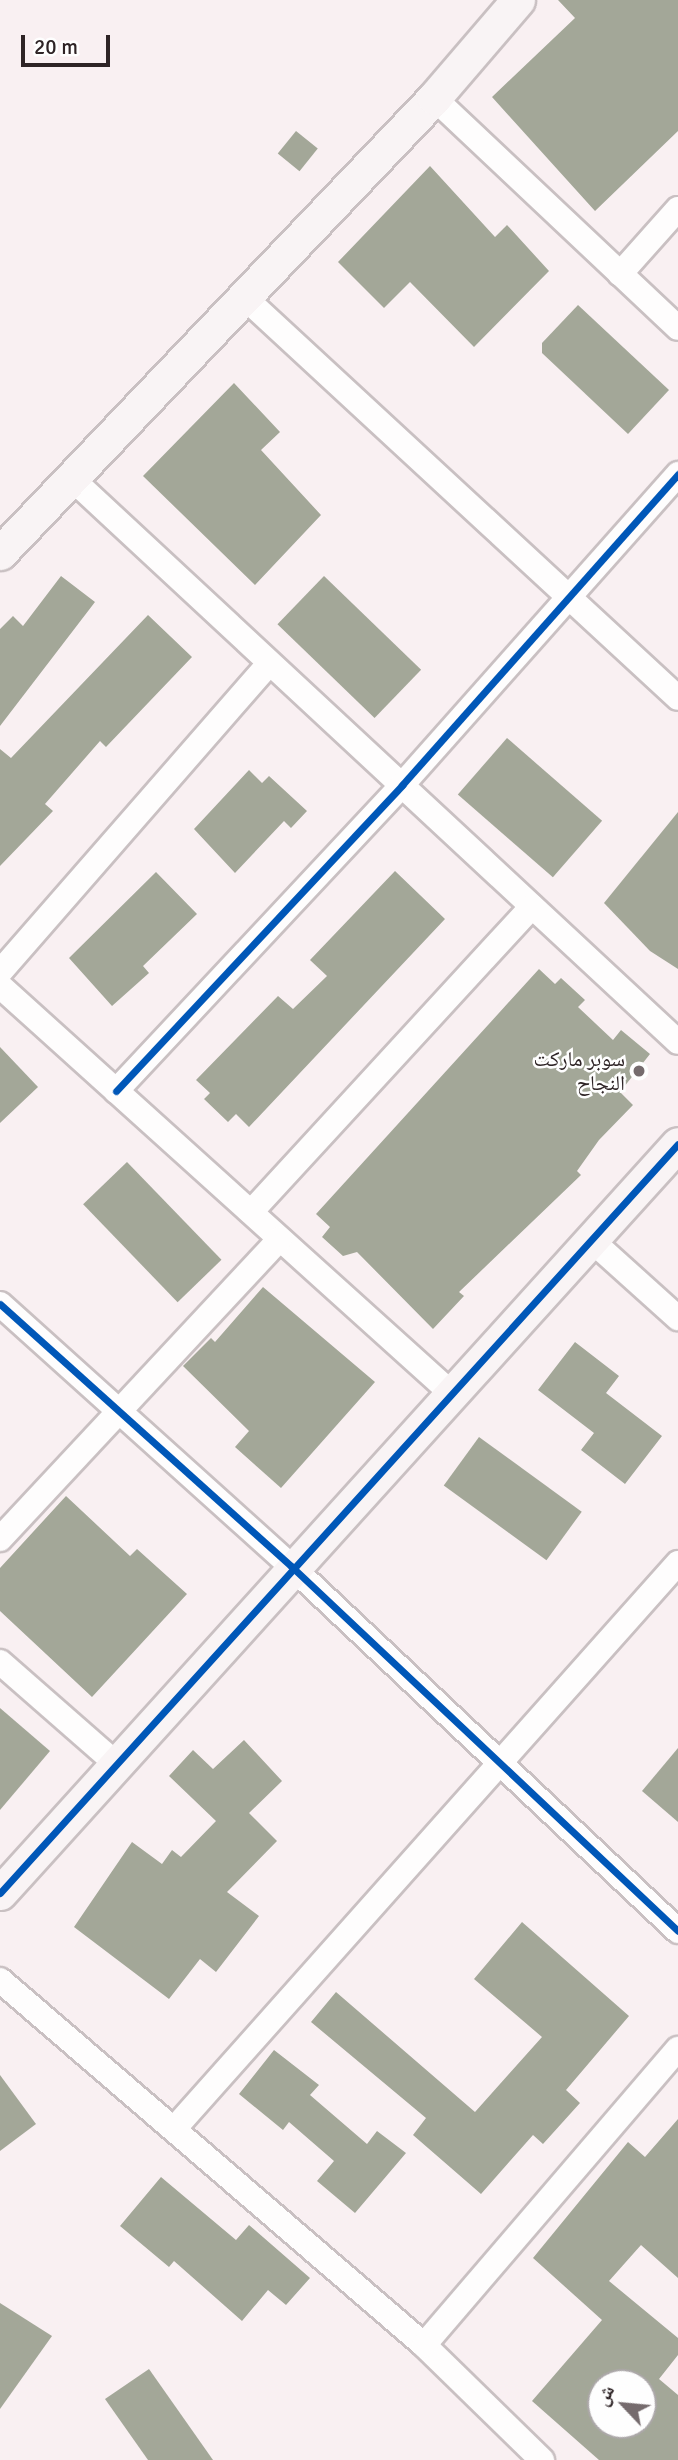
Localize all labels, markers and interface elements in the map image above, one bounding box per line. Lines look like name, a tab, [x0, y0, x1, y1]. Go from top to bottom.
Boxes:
scale bar	[24, 21, 114, 65]
text: 20 m	[34, 34, 78, 60]
place label: سوبر ماركت النجاح	[534, 1046, 625, 1096]
marker: سوبر ماركت النجاح	[631, 1063, 647, 1079]
north arrow	[587, 2369, 657, 2439]
text: ش	[590, 2381, 620, 2410]

